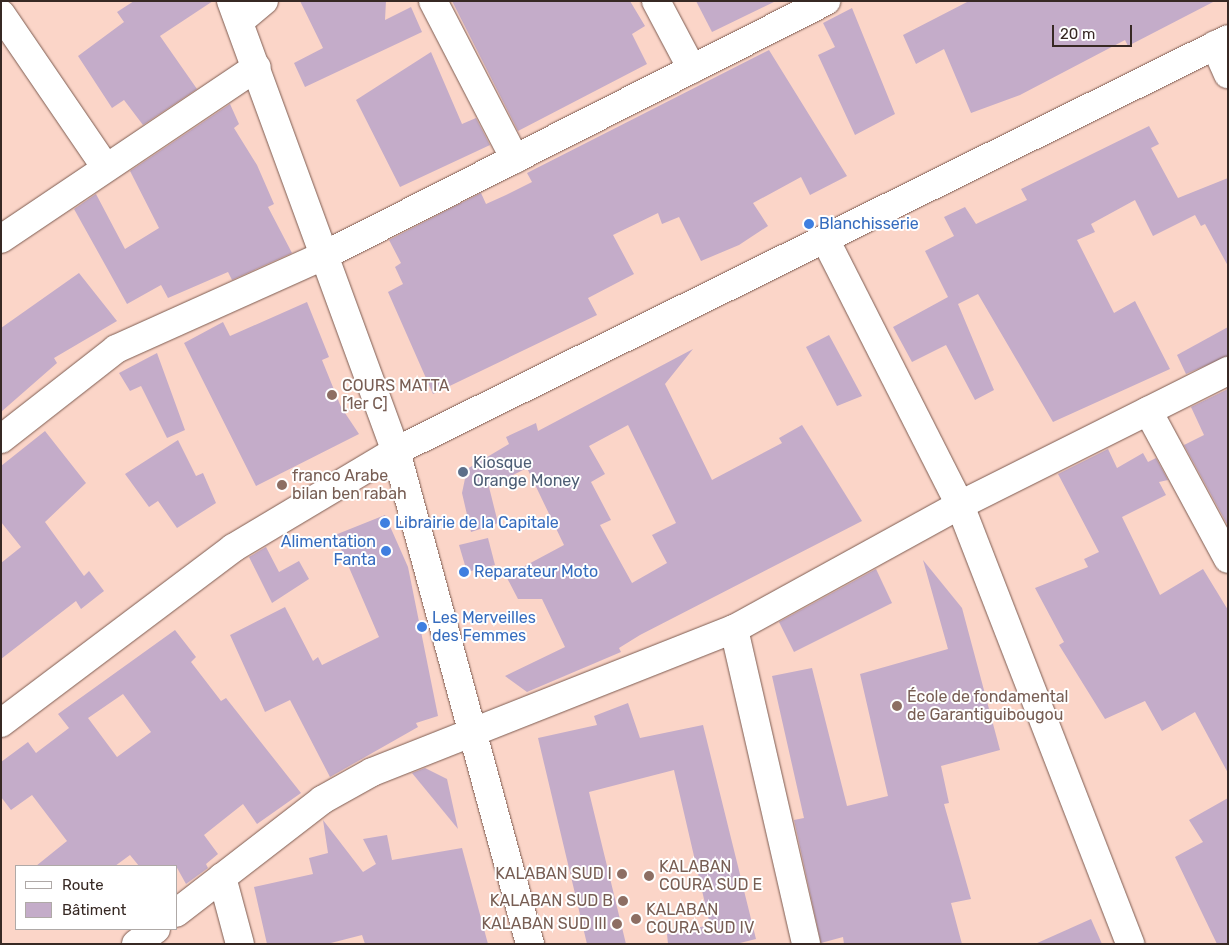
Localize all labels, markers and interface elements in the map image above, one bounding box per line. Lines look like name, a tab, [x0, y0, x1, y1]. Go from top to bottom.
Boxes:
scale bar	[1054, 15, 1134, 47]
text: 20 m	[1060, 25, 1095, 43]
place label: Blanchisserie	[819, 214, 919, 234]
marker: Blanchisserie	[803, 218, 815, 230]
place label: COURS MATTA [1er C]	[342, 376, 449, 414]
marker: COURS MATTA [1er C]	[326, 389, 338, 401]
place label: Kiosque Orange Money	[473, 453, 580, 491]
place label: franco Arabe bilan ben rabah	[292, 466, 407, 504]
marker: Kiosque Orange Money	[457, 466, 469, 478]
marker: franco Arabe bilan ben rabah	[276, 479, 288, 491]
place label: Librairie de la Capitale	[395, 513, 559, 533]
marker: Librairie de la Capitale	[379, 517, 391, 529]
place label: Alimentation Fanta	[281, 532, 376, 570]
marker: Alimentation Fanta	[380, 545, 392, 557]
place label: Reparateur Moto	[474, 562, 599, 582]
marker: Reparateur Moto	[458, 566, 470, 578]
place label: Les Merveilles des Femmes	[432, 608, 536, 646]
marker: Les Merveilles des Femmes	[416, 621, 428, 633]
place label: École de fondamental de Garantiguibougou	[907, 687, 1069, 725]
marker: École de fondamental de Garantiguibougou	[891, 700, 903, 712]
place label: KALABAN COURA SUD E	[659, 857, 763, 895]
place label: KALABAN SUD I	[495, 864, 612, 884]
legend	[15, 865, 178, 930]
marker: KALABAN SUD I	[616, 868, 628, 880]
marker: KALABAN COURA SUD E	[643, 870, 655, 882]
text: Route	[62, 876, 104, 894]
place label: KALABAN SUD B	[490, 891, 613, 911]
marker: KALABAN SUD B	[617, 895, 629, 907]
place label: KALABAN COURA SUD IV	[646, 900, 755, 938]
text: Bâtiment	[62, 901, 126, 919]
marker: KALABAN COURA SUD IV	[630, 913, 642, 925]
place label: KALABAN SUD III	[481, 914, 607, 934]
marker: KALABAN SUD III	[611, 918, 623, 930]

